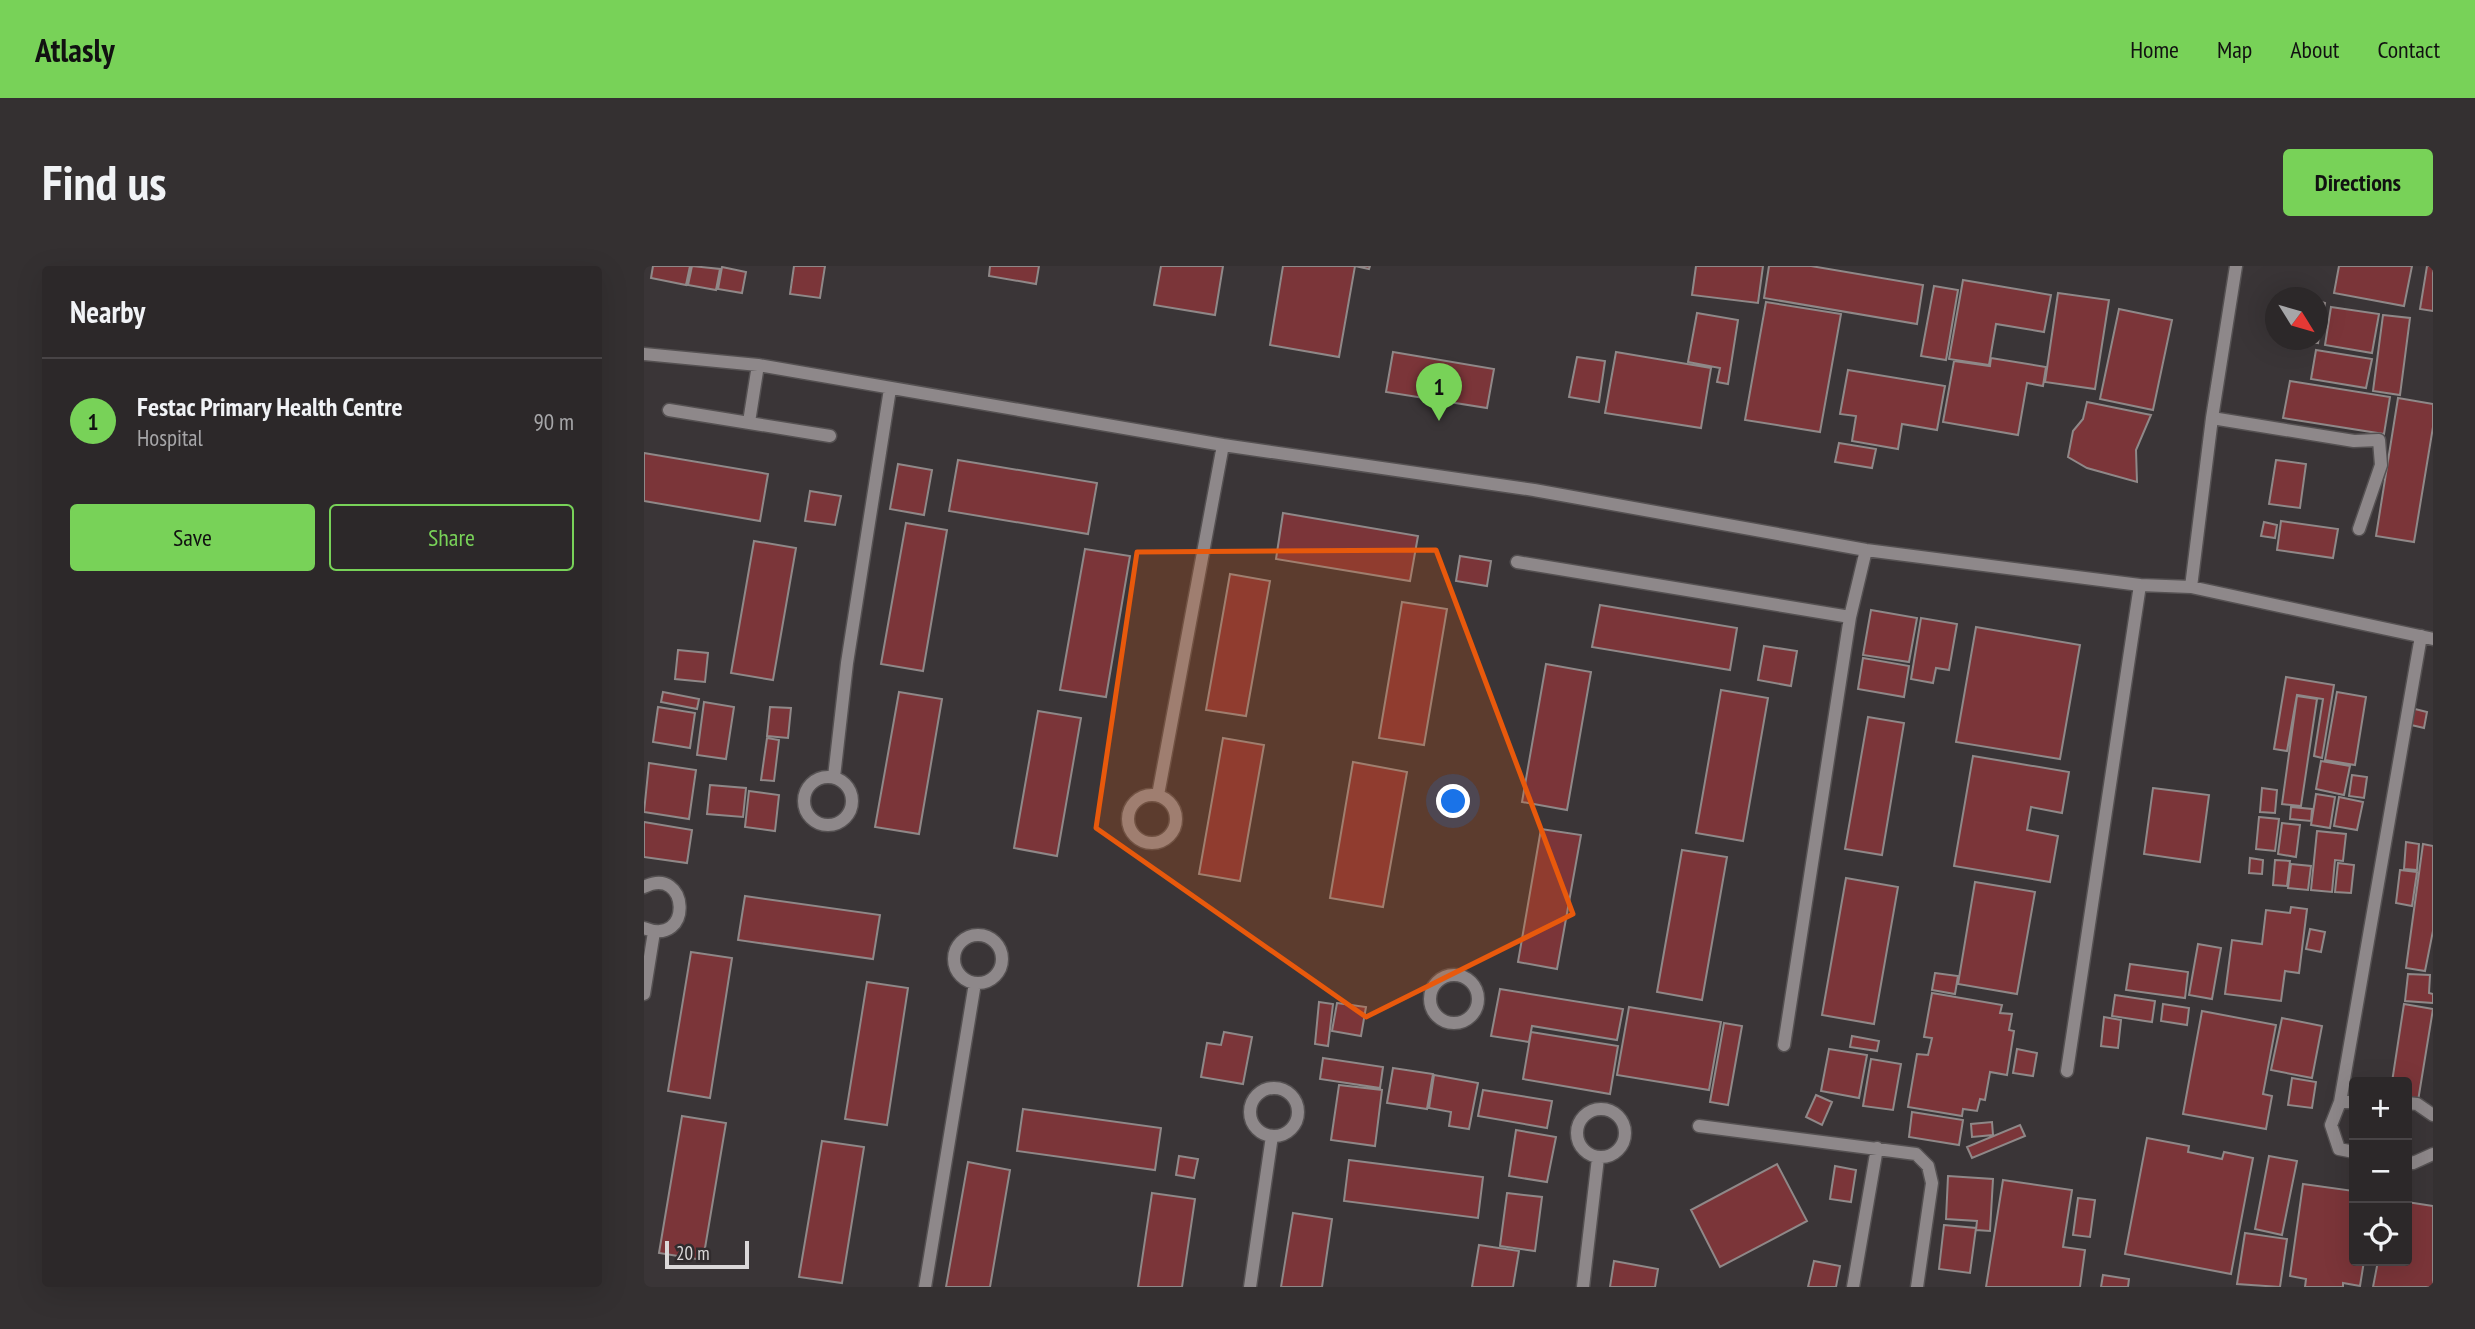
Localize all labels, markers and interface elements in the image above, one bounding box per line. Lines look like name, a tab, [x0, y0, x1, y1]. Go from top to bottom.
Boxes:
text: Atlasly	[35, 28, 115, 71]
text: Home	[2130, 34, 2179, 65]
text: Map	[2217, 34, 2252, 65]
text: About	[2290, 34, 2339, 65]
text: Contact	[2377, 34, 2440, 65]
button: Directions	[2283, 149, 2433, 216]
text: Find us	[42, 150, 166, 214]
north arrow	[2265, 287, 2328, 350]
text: Nearby	[70, 292, 145, 331]
pin: 1	[1416, 363, 1462, 421]
text: Festac Primary Health Centre	[137, 390, 403, 423]
text: 1	[88, 407, 99, 436]
text: 90 m	[533, 407, 574, 436]
text: Hospital	[137, 423, 203, 452]
button: Save	[70, 504, 315, 571]
button: Share	[329, 504, 574, 571]
your location	[1436, 784, 1470, 818]
map controls	[2349, 1077, 2412, 1266]
button: +	[2349, 1077, 2412, 1140]
button: −	[2349, 1140, 2412, 1203]
button: locate	[2349, 1203, 2412, 1266]
scale bar	[665, 1238, 749, 1270]
text: 20 m	[676, 1241, 710, 1265]

